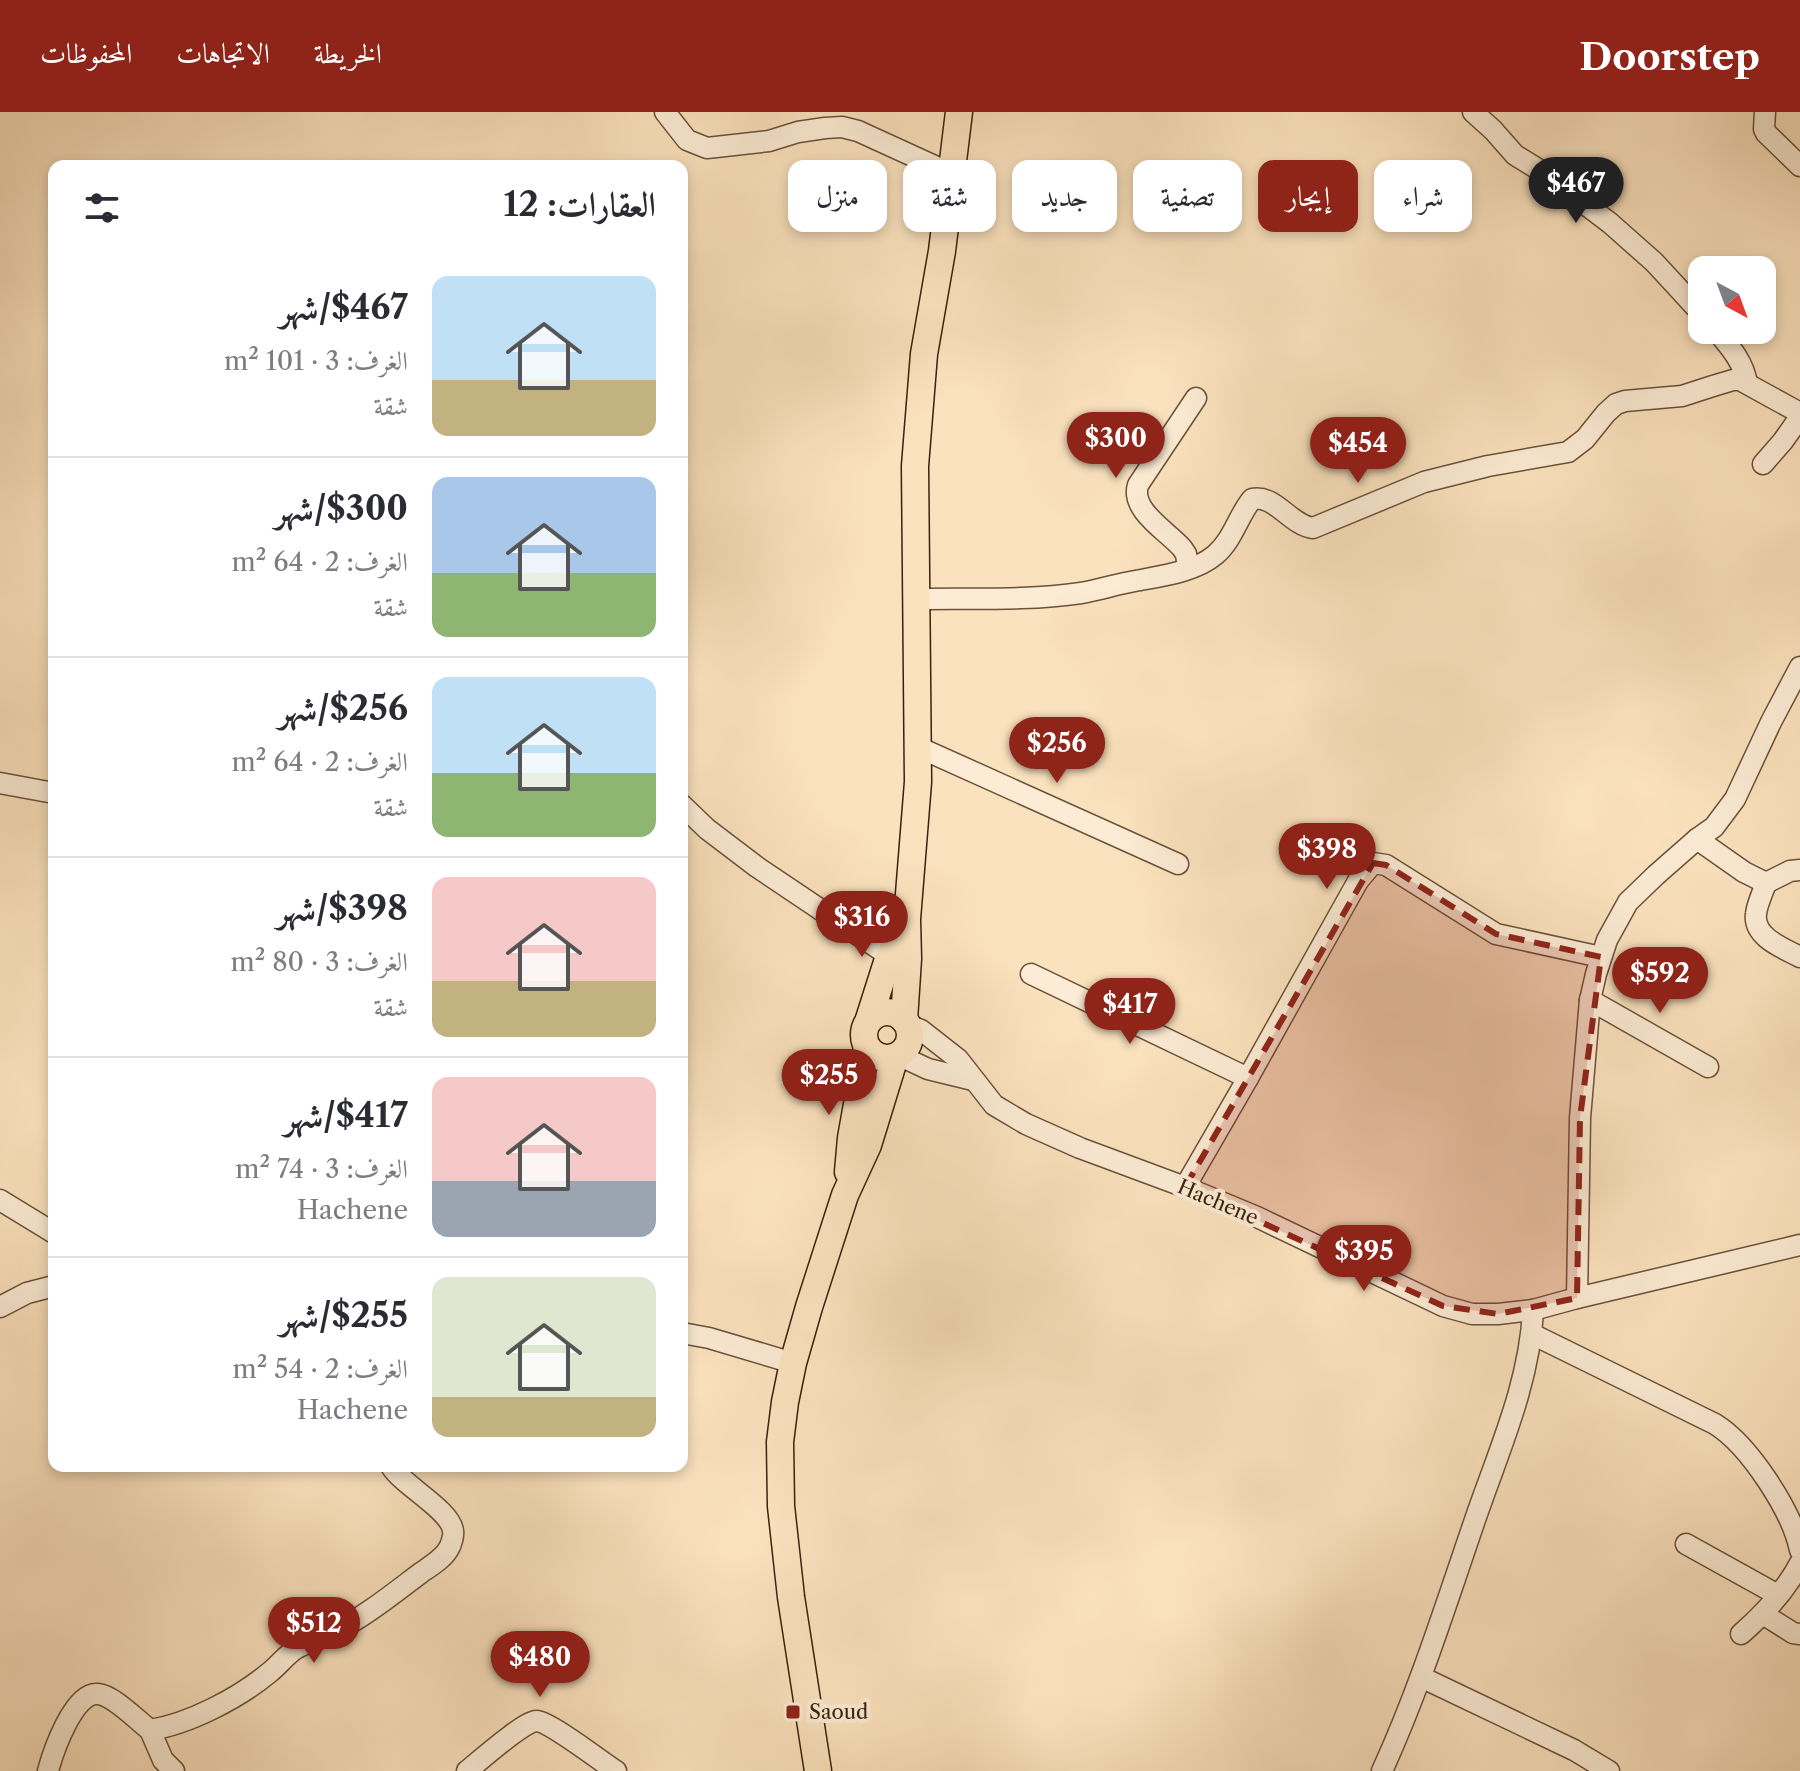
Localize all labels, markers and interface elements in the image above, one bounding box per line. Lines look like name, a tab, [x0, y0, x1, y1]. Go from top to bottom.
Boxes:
text: Doorstep	[1579, 33, 1760, 80]
text: المحفوظات	[40, 36, 132, 70]
text: الاتجاهات	[176, 36, 270, 70]
text: الخريطة	[314, 36, 382, 70]
pin: $467	[1529, 157, 1623, 225]
chip: منزل	[788, 160, 887, 232]
chip: شقة	[903, 160, 996, 232]
chip: جديد	[1012, 160, 1117, 232]
chip: تصفية	[1133, 160, 1242, 232]
chip: إيجار	[1258, 160, 1358, 232]
chip: شراء	[1374, 160, 1472, 232]
text: $467	[1547, 167, 1605, 199]
text: العقارات: 12	[503, 183, 656, 225]
icon: filters	[80, 186, 124, 230]
north arrow	[1688, 256, 1776, 344]
map controls	[1688, 256, 1776, 344]
text: $467/شهر	[280, 286, 408, 328]
icon: home	[496, 308, 592, 404]
text: الغرف: 3 · 101 m²	[224, 345, 408, 377]
text: شقة	[374, 390, 408, 422]
pin: $300	[1069, 412, 1163, 480]
pin: $454	[1311, 417, 1405, 485]
text: $300	[1085, 422, 1147, 454]
text: $454	[1328, 427, 1388, 459]
text: $300/شهر	[275, 487, 408, 529]
icon: home	[496, 509, 592, 605]
text: الغرف: 2 · 64 m²	[231, 546, 408, 578]
text: شقة	[374, 591, 408, 623]
text: $256/شهر	[278, 687, 408, 729]
icon: home	[496, 709, 592, 805]
pin: $256	[1010, 717, 1104, 785]
text: $256	[1027, 727, 1087, 759]
text: الغرف: 2 · 64 m²	[231, 746, 408, 778]
text: شقة	[374, 791, 408, 823]
pin: $398	[1280, 823, 1374, 891]
text: $398	[1297, 833, 1357, 865]
text: $398/شهر	[277, 887, 408, 929]
pin: $316	[815, 891, 909, 959]
text: $316	[834, 901, 890, 933]
icon: home	[496, 909, 592, 1005]
text: الغرف: 3 · 80 m²	[230, 946, 408, 978]
pin: $592	[1613, 947, 1707, 1015]
text: $592	[1630, 957, 1690, 989]
pin: $417	[1083, 978, 1177, 1046]
text: $417	[1102, 988, 1158, 1020]
text: شقة	[374, 991, 408, 1023]
pin: $255	[782, 1049, 876, 1117]
text: $255	[800, 1059, 858, 1091]
text: $417/شهر	[284, 1094, 408, 1136]
icon: home	[496, 1109, 592, 1205]
text: الغرف: 3 · 74 m²	[235, 1153, 408, 1185]
street label: Hachene	[1174, 1174, 1262, 1230]
text: Hachene	[297, 1194, 408, 1226]
pin: $395	[1317, 1225, 1411, 1293]
text: $395	[1334, 1235, 1394, 1267]
text: $255/شهر	[280, 1294, 408, 1336]
icon: home	[496, 1309, 592, 1405]
text: الغرف: 2 · 54 m²	[233, 1353, 408, 1385]
text: Hachene	[297, 1394, 408, 1426]
pin: $512	[267, 1597, 361, 1665]
text: $512	[286, 1607, 342, 1639]
pin: $480	[493, 1631, 587, 1699]
text: $480	[509, 1641, 571, 1673]
place label: Saoud	[809, 1700, 868, 1724]
marker: Saoud	[784, 1703, 802, 1721]

